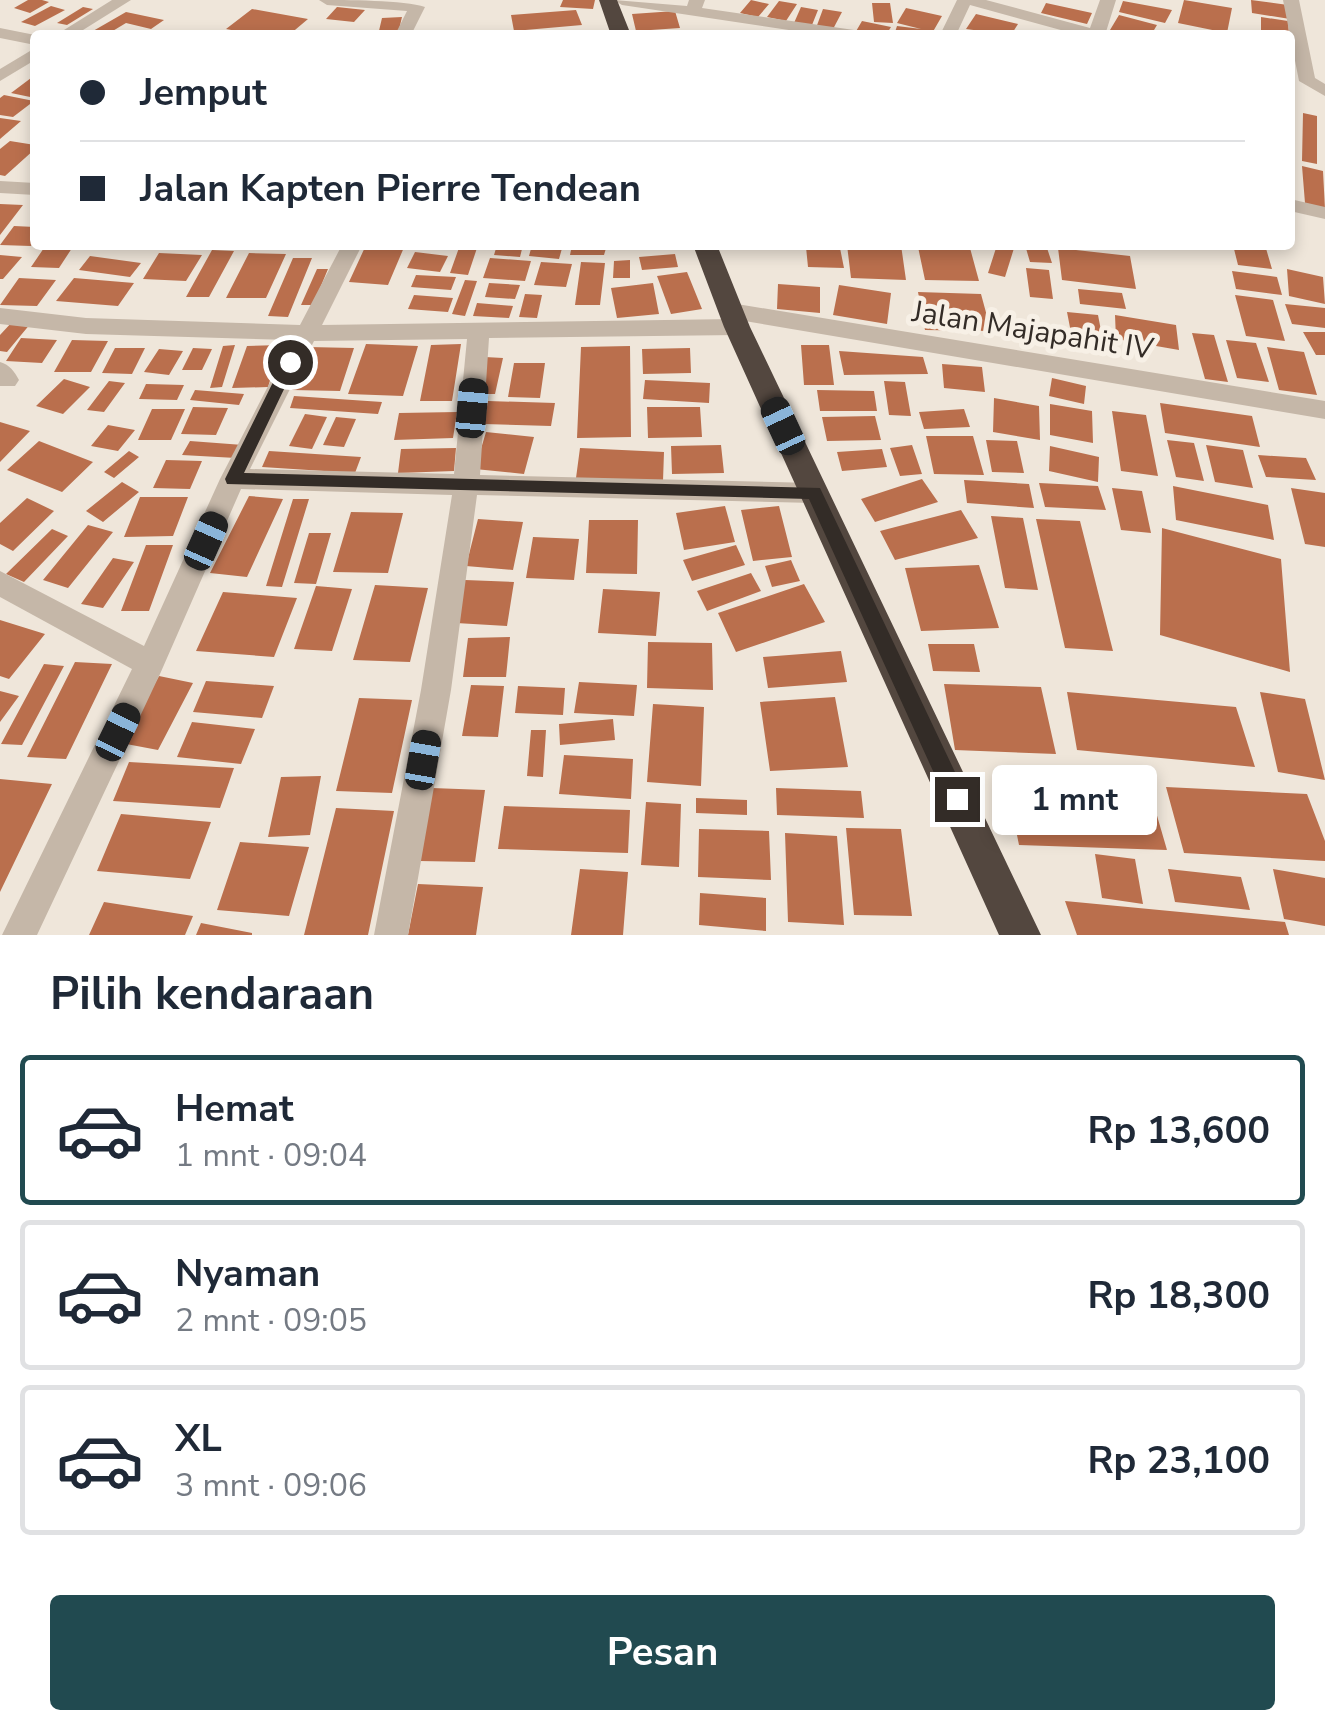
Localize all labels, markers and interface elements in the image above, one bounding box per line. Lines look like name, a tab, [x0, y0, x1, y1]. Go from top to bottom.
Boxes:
text: Jemput	[140, 67, 267, 118]
text: Jalan Kapten Pierre Tendean	[140, 163, 641, 214]
street label: Jalan Majapahit IV	[908, 291, 1157, 370]
route start	[268, 340, 313, 385]
car	[454, 377, 490, 439]
car	[757, 392, 809, 460]
car	[180, 507, 232, 575]
car	[91, 698, 145, 766]
car	[403, 728, 443, 792]
callout: 1 mnt	[992, 764, 1157, 834]
route end	[935, 777, 980, 822]
text: 1 mnt	[1031, 778, 1118, 821]
text: Pilih kendaraan	[50, 964, 374, 1025]
text: Hemat	[175, 1083, 294, 1134]
icon: car	[55, 1085, 145, 1175]
text: Rp 13,600	[1087, 1105, 1270, 1156]
text: 1 mnt · 09:04	[175, 1134, 367, 1177]
text: Nyaman	[175, 1248, 320, 1299]
icon: car	[55, 1250, 145, 1340]
text: Rp 18,300	[1087, 1270, 1270, 1321]
text: 2 mnt · 09:05	[175, 1299, 367, 1342]
text: XL	[175, 1413, 222, 1464]
icon: car	[55, 1415, 145, 1505]
text: Rp 23,100	[1087, 1435, 1270, 1486]
text: 3 mnt · 09:06	[175, 1464, 367, 1507]
button: Pesan	[50, 1595, 1275, 1710]

